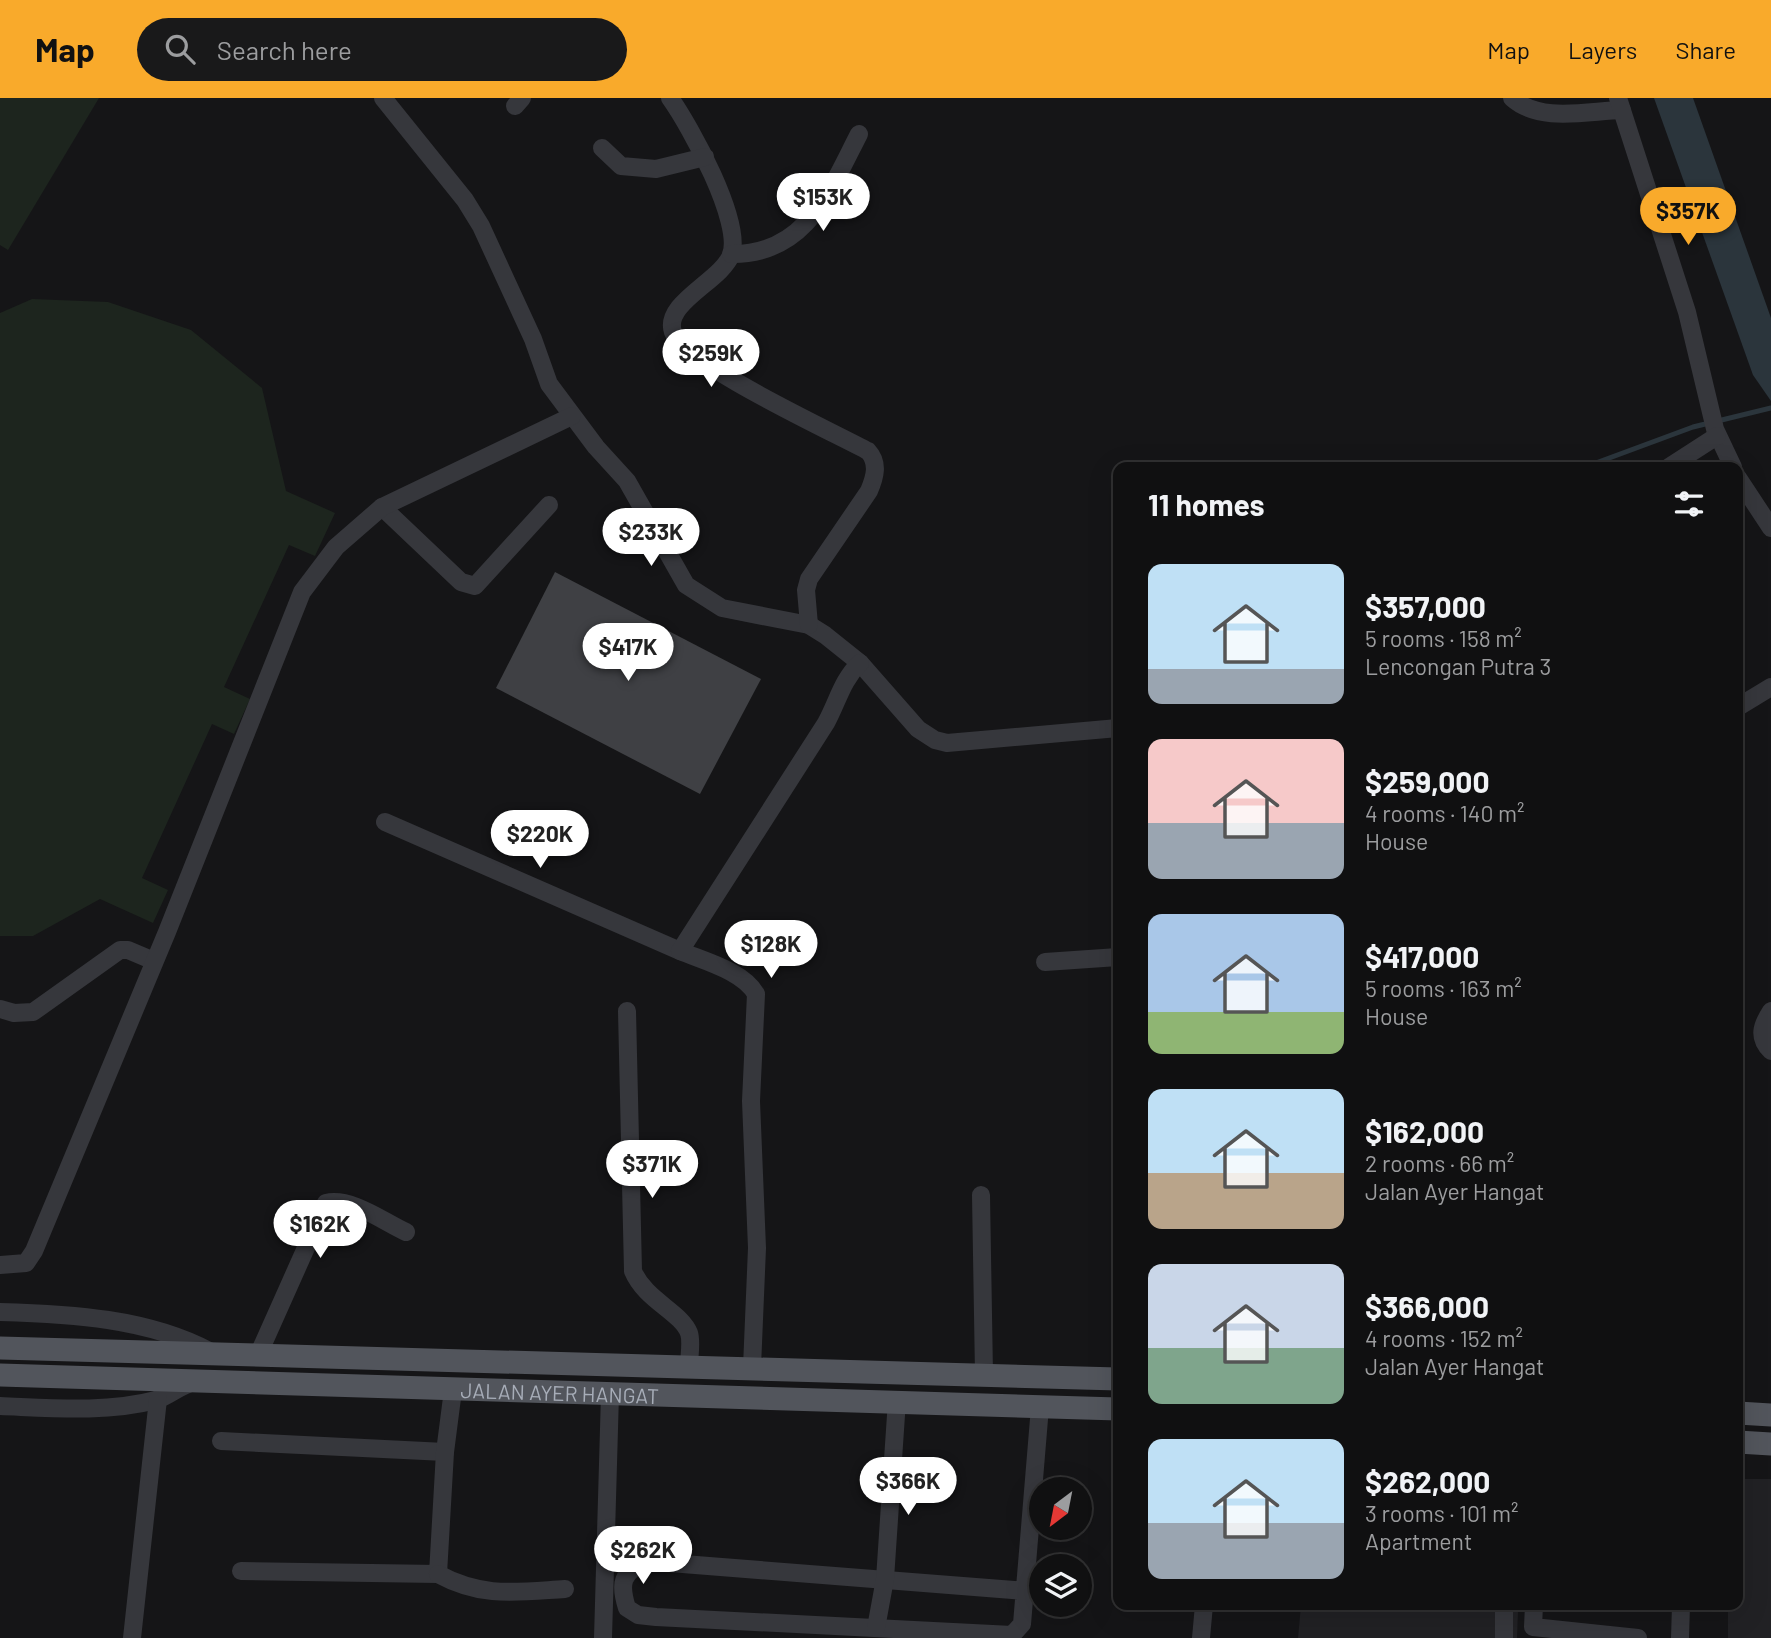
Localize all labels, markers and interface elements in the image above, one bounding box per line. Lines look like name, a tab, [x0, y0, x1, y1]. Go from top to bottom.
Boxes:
search box	[137, 18, 627, 81]
text: Map	[35, 29, 95, 69]
icon: search	[161, 30, 199, 68]
text: Search here	[217, 34, 352, 65]
text: Map	[1487, 35, 1530, 64]
text: Layers	[1568, 35, 1637, 64]
text: Share	[1675, 35, 1736, 64]
pin: $153K	[774, 174, 872, 233]
text: $153K	[793, 182, 853, 210]
pin: $357K	[1639, 188, 1737, 247]
text: $357K	[1656, 196, 1720, 224]
pin: $259K	[662, 330, 760, 389]
text: $259K	[678, 338, 744, 366]
icon: filters	[1670, 485, 1708, 523]
text: 11 homes	[1148, 486, 1265, 522]
pin: $233K	[602, 508, 700, 568]
text: $233K	[619, 517, 683, 545]
text: $357,000	[1365, 588, 1486, 624]
icon: home	[1204, 592, 1288, 676]
pin: $417K	[579, 624, 677, 683]
text: 5 rooms · 158 m²	[1365, 624, 1522, 652]
text: $417K	[599, 632, 657, 660]
text: Lencongan Putra 3	[1365, 652, 1551, 680]
text: $259,000	[1365, 763, 1490, 799]
icon: home	[1204, 767, 1288, 851]
text: 4 rooms · 140 m²	[1365, 799, 1525, 827]
pin: $220K	[491, 810, 589, 870]
text: $220K	[507, 819, 573, 847]
text: House	[1365, 827, 1428, 855]
pin: $128K	[722, 920, 820, 980]
text: $128K	[740, 929, 802, 957]
text: $417,000	[1365, 938, 1479, 974]
icon: home	[1204, 942, 1288, 1026]
text: 5 rooms · 163 m²	[1365, 974, 1522, 1002]
text: House	[1365, 1002, 1428, 1030]
text: $162,000	[1365, 1113, 1484, 1149]
icon: home	[1204, 1117, 1288, 1201]
pin: $371K	[603, 1140, 701, 1200]
text: $371K	[622, 1149, 682, 1177]
text: 2 rooms · 66 m²	[1365, 1149, 1514, 1177]
text: Jalan Ayer Hangat	[1365, 1177, 1544, 1205]
pin: $162K	[271, 1200, 369, 1260]
text: $162K	[290, 1209, 350, 1237]
text: $366,000	[1365, 1288, 1489, 1324]
icon: home	[1204, 1292, 1288, 1376]
text: 4 rooms · 152 m²	[1365, 1324, 1523, 1352]
text: Jalan Ayer Hangat	[1365, 1352, 1544, 1380]
street label: JALAN AYER HANGAT	[460, 1377, 659, 1408]
pin: $366K	[859, 1458, 957, 1517]
text: $262,000	[1365, 1463, 1490, 1499]
text: $366K	[876, 1466, 940, 1494]
icon: home	[1204, 1467, 1288, 1551]
north arrow	[1029, 1477, 1092, 1540]
map controls	[1029, 1477, 1092, 1617]
text: 3 rooms · 101 m²	[1365, 1499, 1518, 1527]
pin: $262K	[594, 1526, 692, 1586]
text: Apartment	[1365, 1527, 1472, 1555]
text: $262K	[610, 1535, 676, 1563]
button: layers	[1029, 1554, 1092, 1617]

